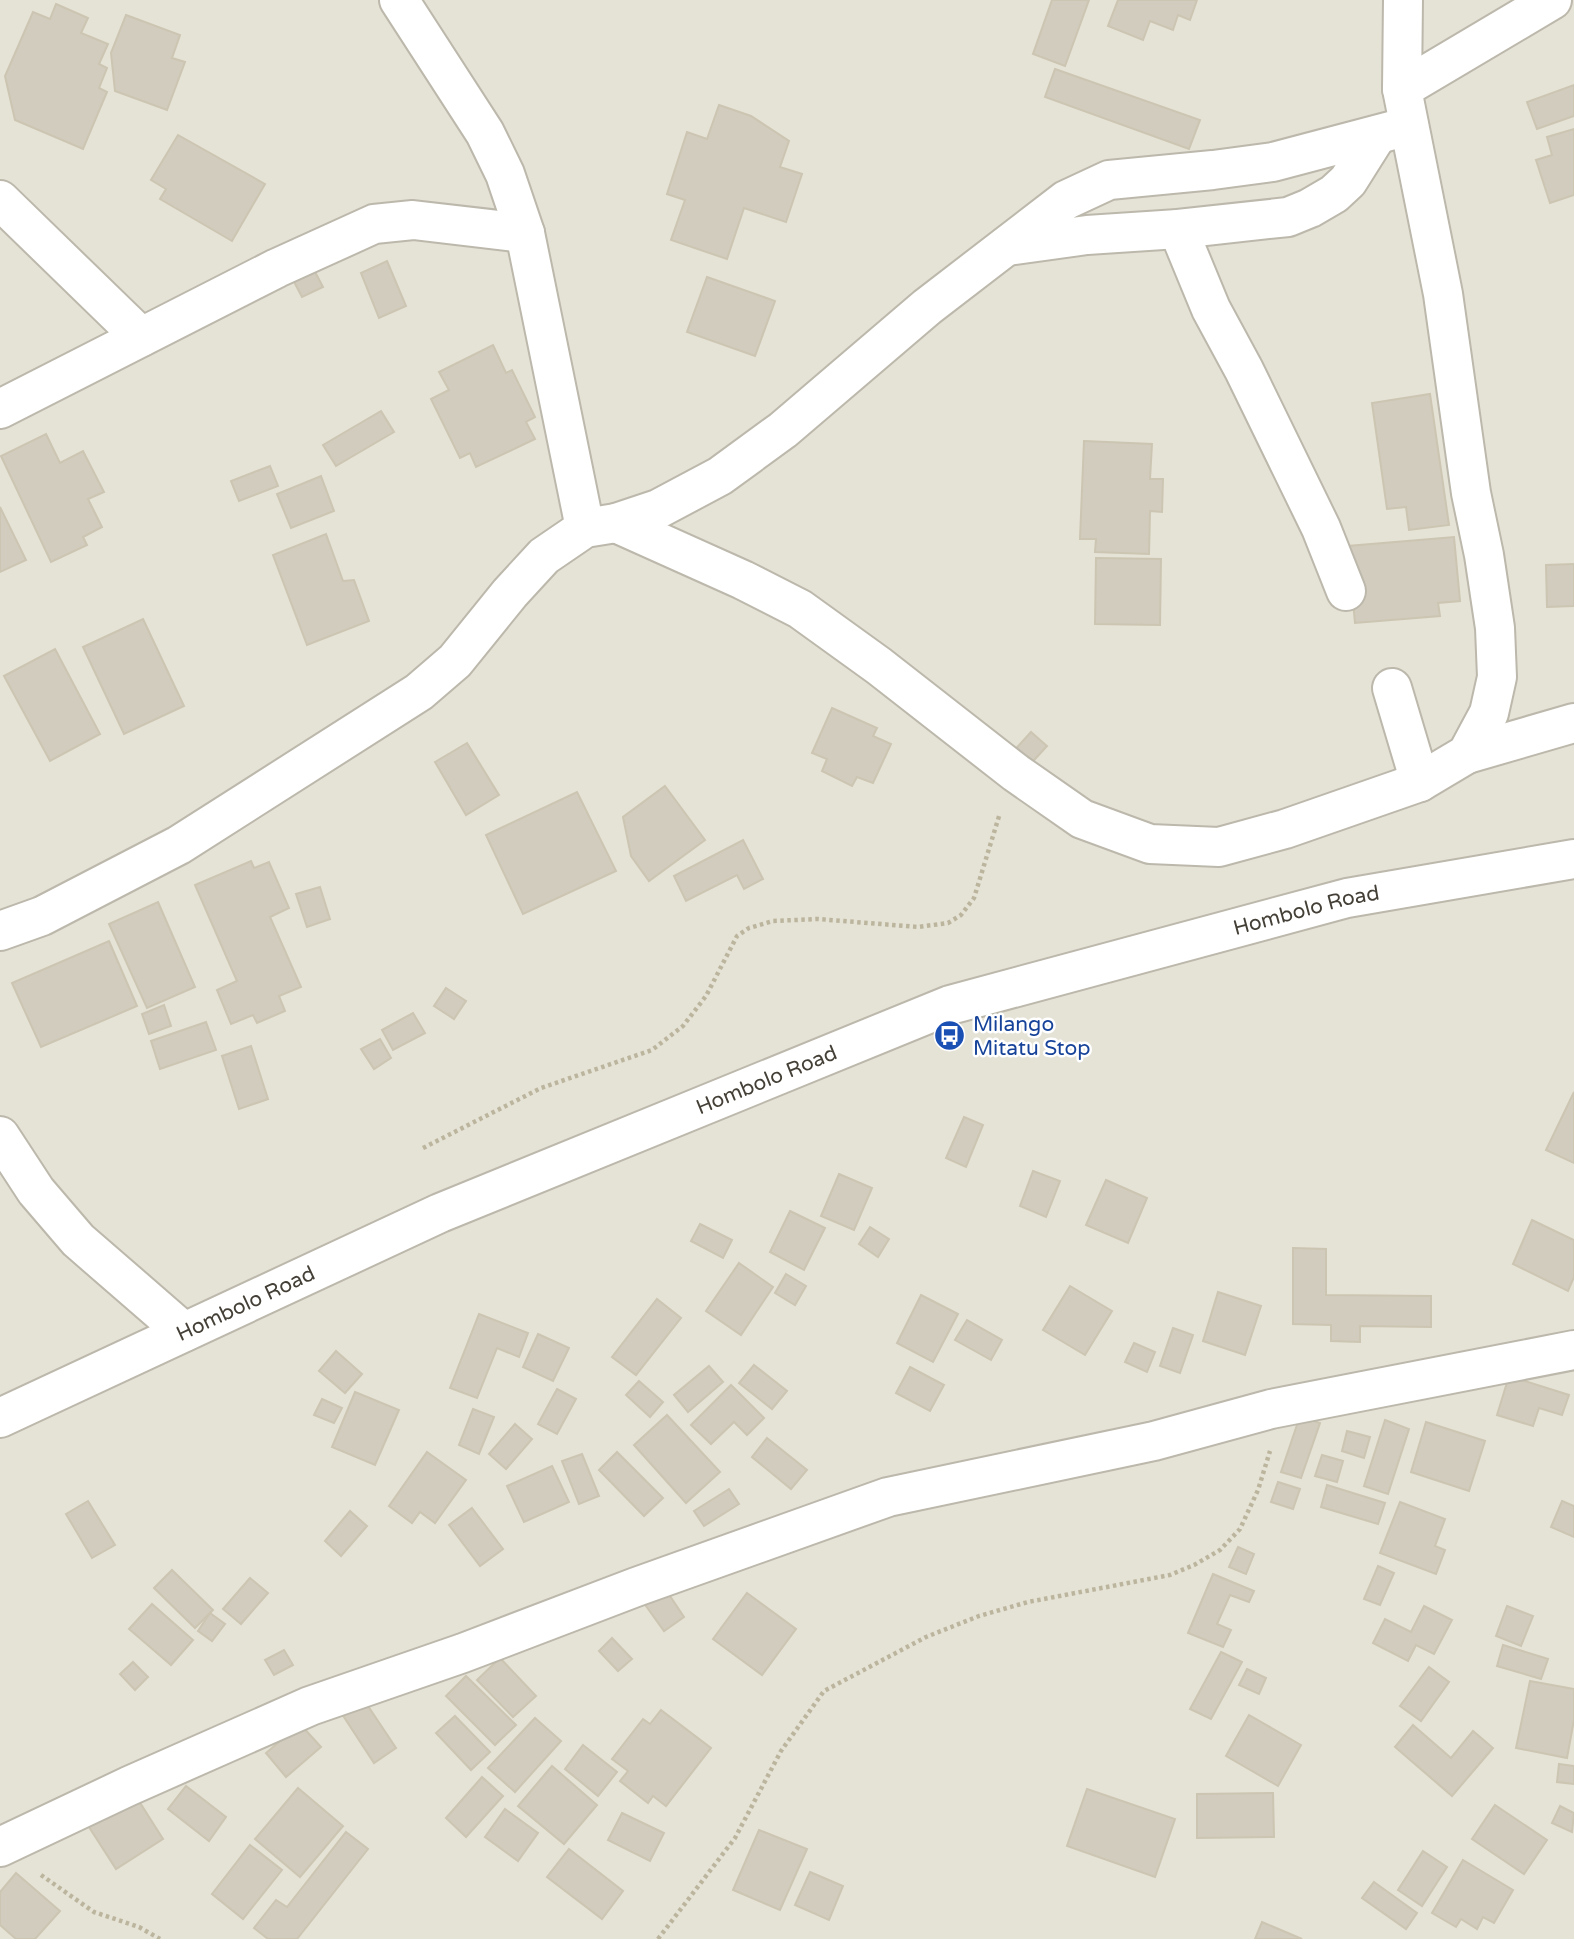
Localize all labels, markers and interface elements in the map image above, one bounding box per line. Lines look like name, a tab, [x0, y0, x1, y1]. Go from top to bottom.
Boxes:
street label: Hombolo Road	[1231, 881, 1381, 941]
place label: Milango Mitatu Stop	[973, 1012, 1091, 1061]
bus stop icon: Milango Mitatu Stop	[933, 1019, 967, 1053]
street label: Hombolo Road	[693, 1040, 841, 1120]
street label: Hombolo Road	[173, 1261, 319, 1347]

